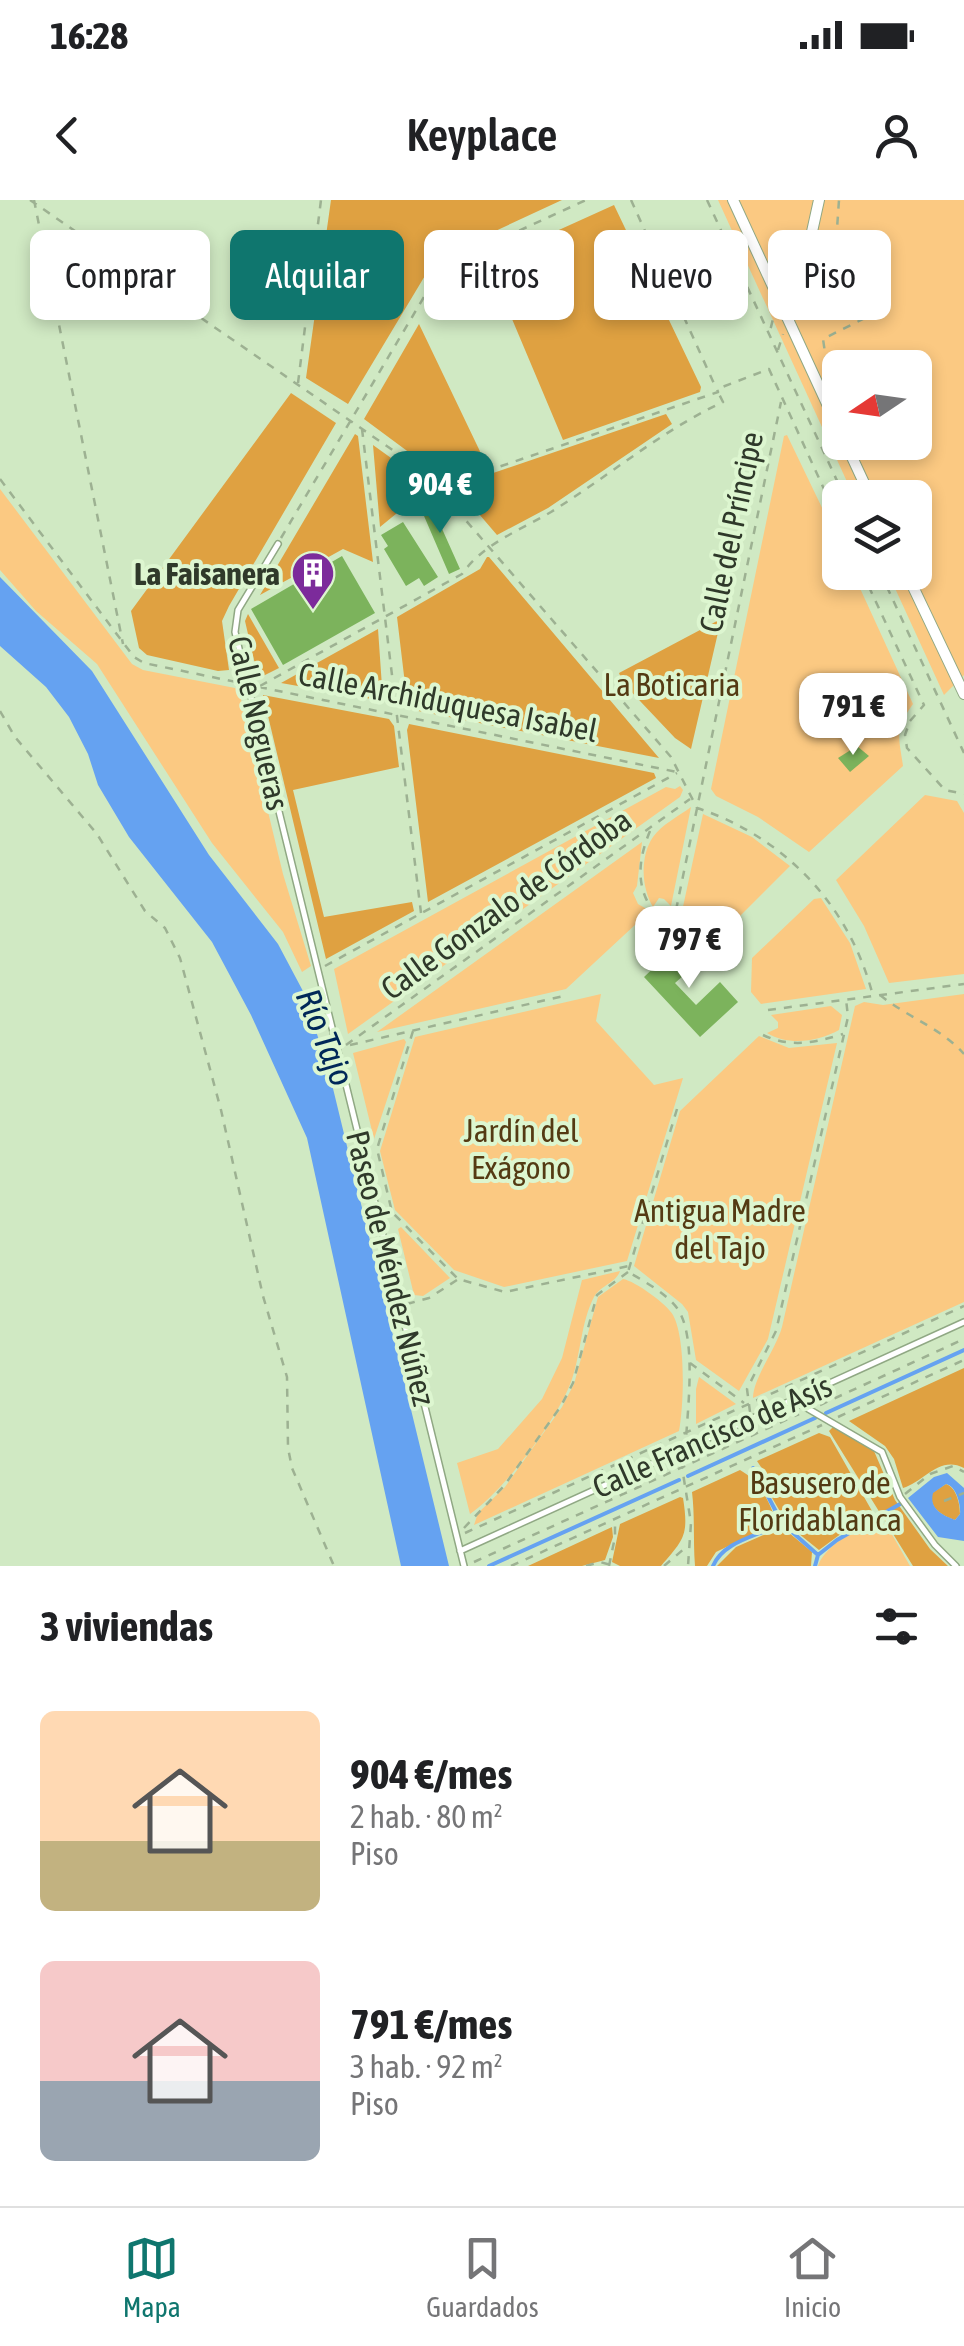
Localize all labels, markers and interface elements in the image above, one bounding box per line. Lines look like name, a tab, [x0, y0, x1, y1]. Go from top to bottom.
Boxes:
text: 16:28	[50, 14, 128, 57]
icon: back	[40, 108, 95, 163]
icon: person	[869, 108, 924, 163]
text: Keyplace	[407, 109, 557, 161]
chip: Comprar	[30, 230, 210, 320]
chip: Alquilar	[230, 230, 404, 320]
chip: Filtros	[424, 230, 574, 320]
chip: Nuevo	[594, 230, 748, 320]
chip: Piso	[768, 230, 891, 320]
north arrow	[822, 350, 932, 460]
map controls	[822, 350, 932, 590]
street label: Calle del Príncipe	[692, 428, 770, 636]
pin: 904 €	[370, 451, 510, 536]
text: 904 €	[408, 465, 472, 502]
button: layers	[822, 480, 932, 590]
building icon: La Faisanera	[290, 550, 336, 611]
place label: La Faisanera	[134, 555, 280, 592]
street label: Calle Nogueras	[221, 632, 297, 814]
street label: Calle Archiduquesa Isabel	[295, 655, 601, 749]
park label: La Boticaria	[604, 666, 740, 703]
pin: 791 €	[783, 673, 923, 758]
text: 791 €	[821, 687, 885, 724]
street label: Calle Gonzalo de Córdoba	[374, 801, 638, 1007]
pin: 797 €	[619, 906, 759, 991]
text: 797 €	[657, 920, 721, 957]
water label: Río Tajo	[289, 983, 363, 1091]
park label: Jardín del Exágono	[463, 1112, 579, 1186]
street label: Paseo de Méndez Núñez	[339, 1127, 443, 1410]
park label: Antigua Madre del Tajo	[634, 1192, 806, 1266]
street label: Calle Francisco de Asís	[587, 1367, 837, 1505]
park label: Basusero de Floridablanca	[738, 1464, 902, 1538]
icon: filters	[869, 1599, 924, 1654]
text: 3 viviendas	[40, 1602, 213, 1650]
text: 904 €/mes	[350, 1750, 512, 1798]
icon: home	[120, 1751, 240, 1871]
text: 2 hab. · 80 m²	[350, 1798, 503, 1835]
text: Piso	[350, 1835, 399, 1872]
text: 791 €/mes	[350, 2000, 512, 2048]
icon: home	[120, 2001, 240, 2121]
text: 3 hab. · 92 m²	[350, 2048, 503, 2085]
text: Piso	[350, 2085, 399, 2122]
tab: Mapa	[123, 2231, 181, 2323]
tab: Guardados	[426, 2231, 539, 2323]
tab: Inicio	[784, 2231, 841, 2323]

